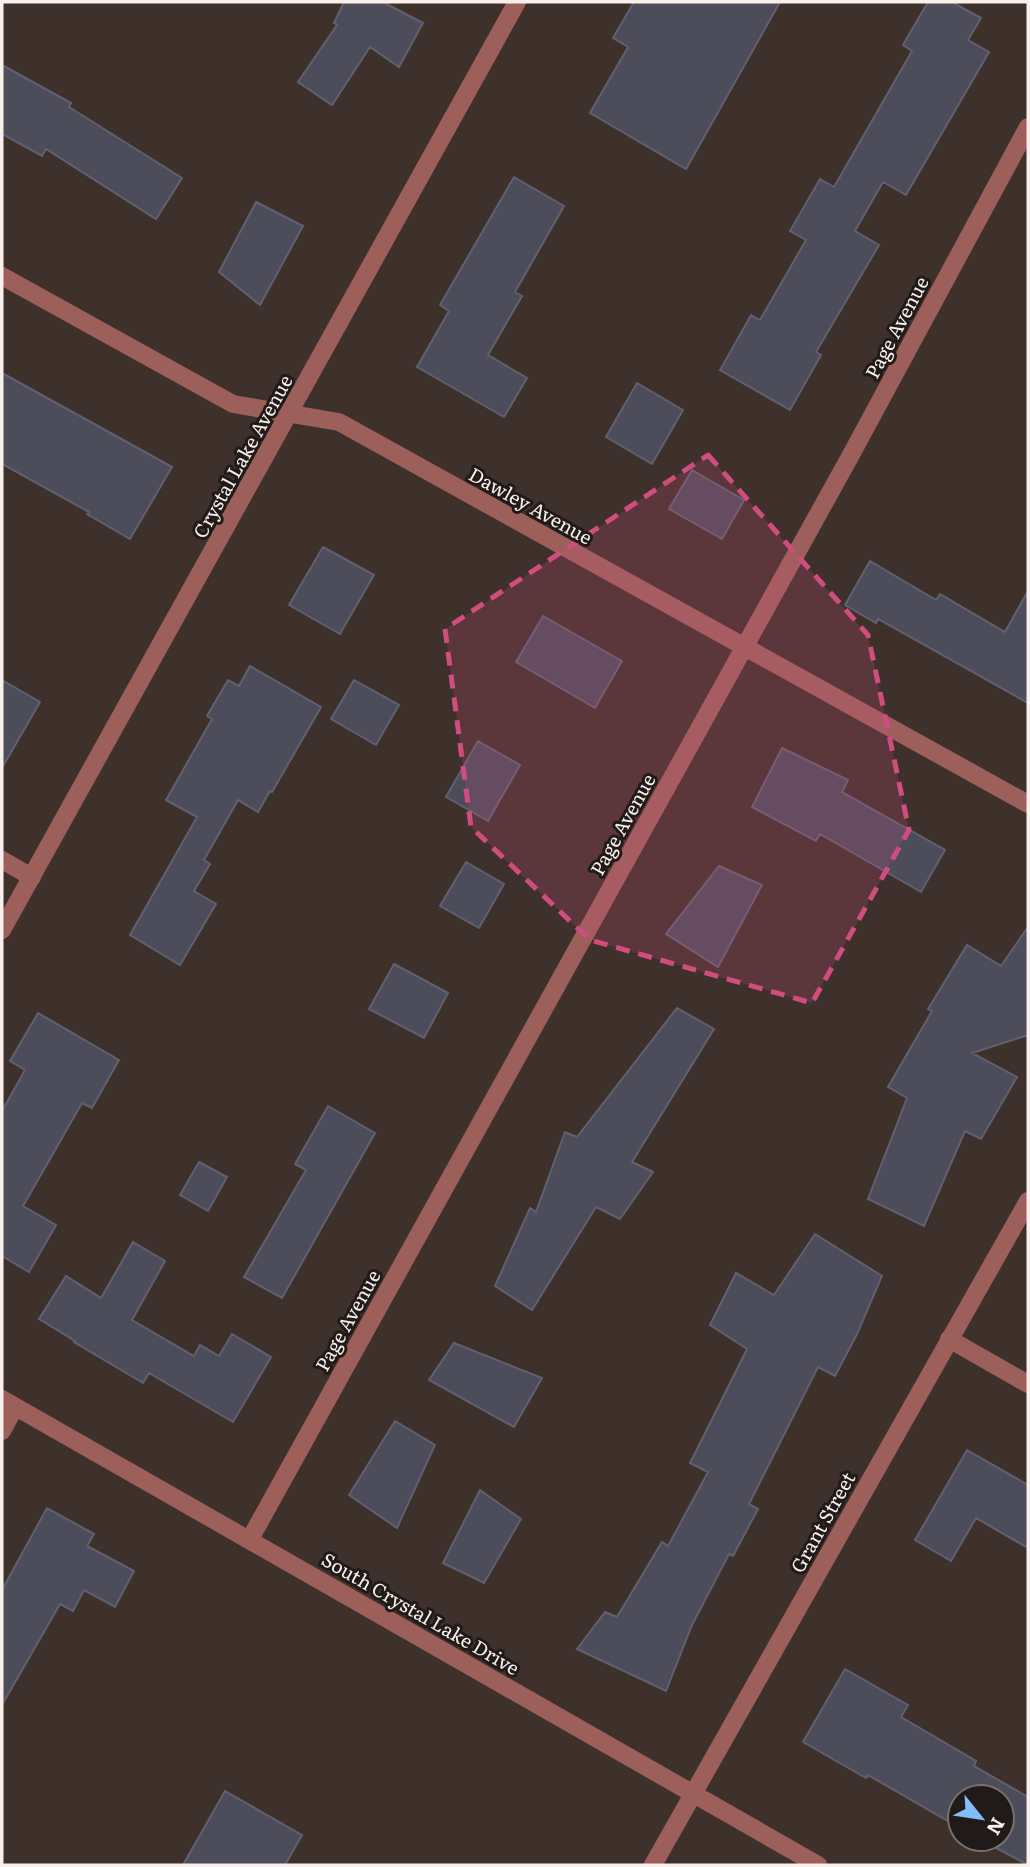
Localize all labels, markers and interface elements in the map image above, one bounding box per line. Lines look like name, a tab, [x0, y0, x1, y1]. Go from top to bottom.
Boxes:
street label: Page Avenue	[857, 271, 935, 383]
street label: Crystal Lake Avenue	[185, 369, 299, 543]
street label: Dawley Avenue	[464, 459, 598, 551]
street label: Page Avenue	[583, 768, 662, 880]
street label: Page Avenue	[308, 1264, 387, 1376]
street label: Grant Street	[783, 1466, 861, 1577]
street label: South Crystal Lake Drive	[317, 1545, 525, 1681]
north arrow	[946, 1783, 1016, 1853]
text: N	[980, 1813, 1013, 1841]

